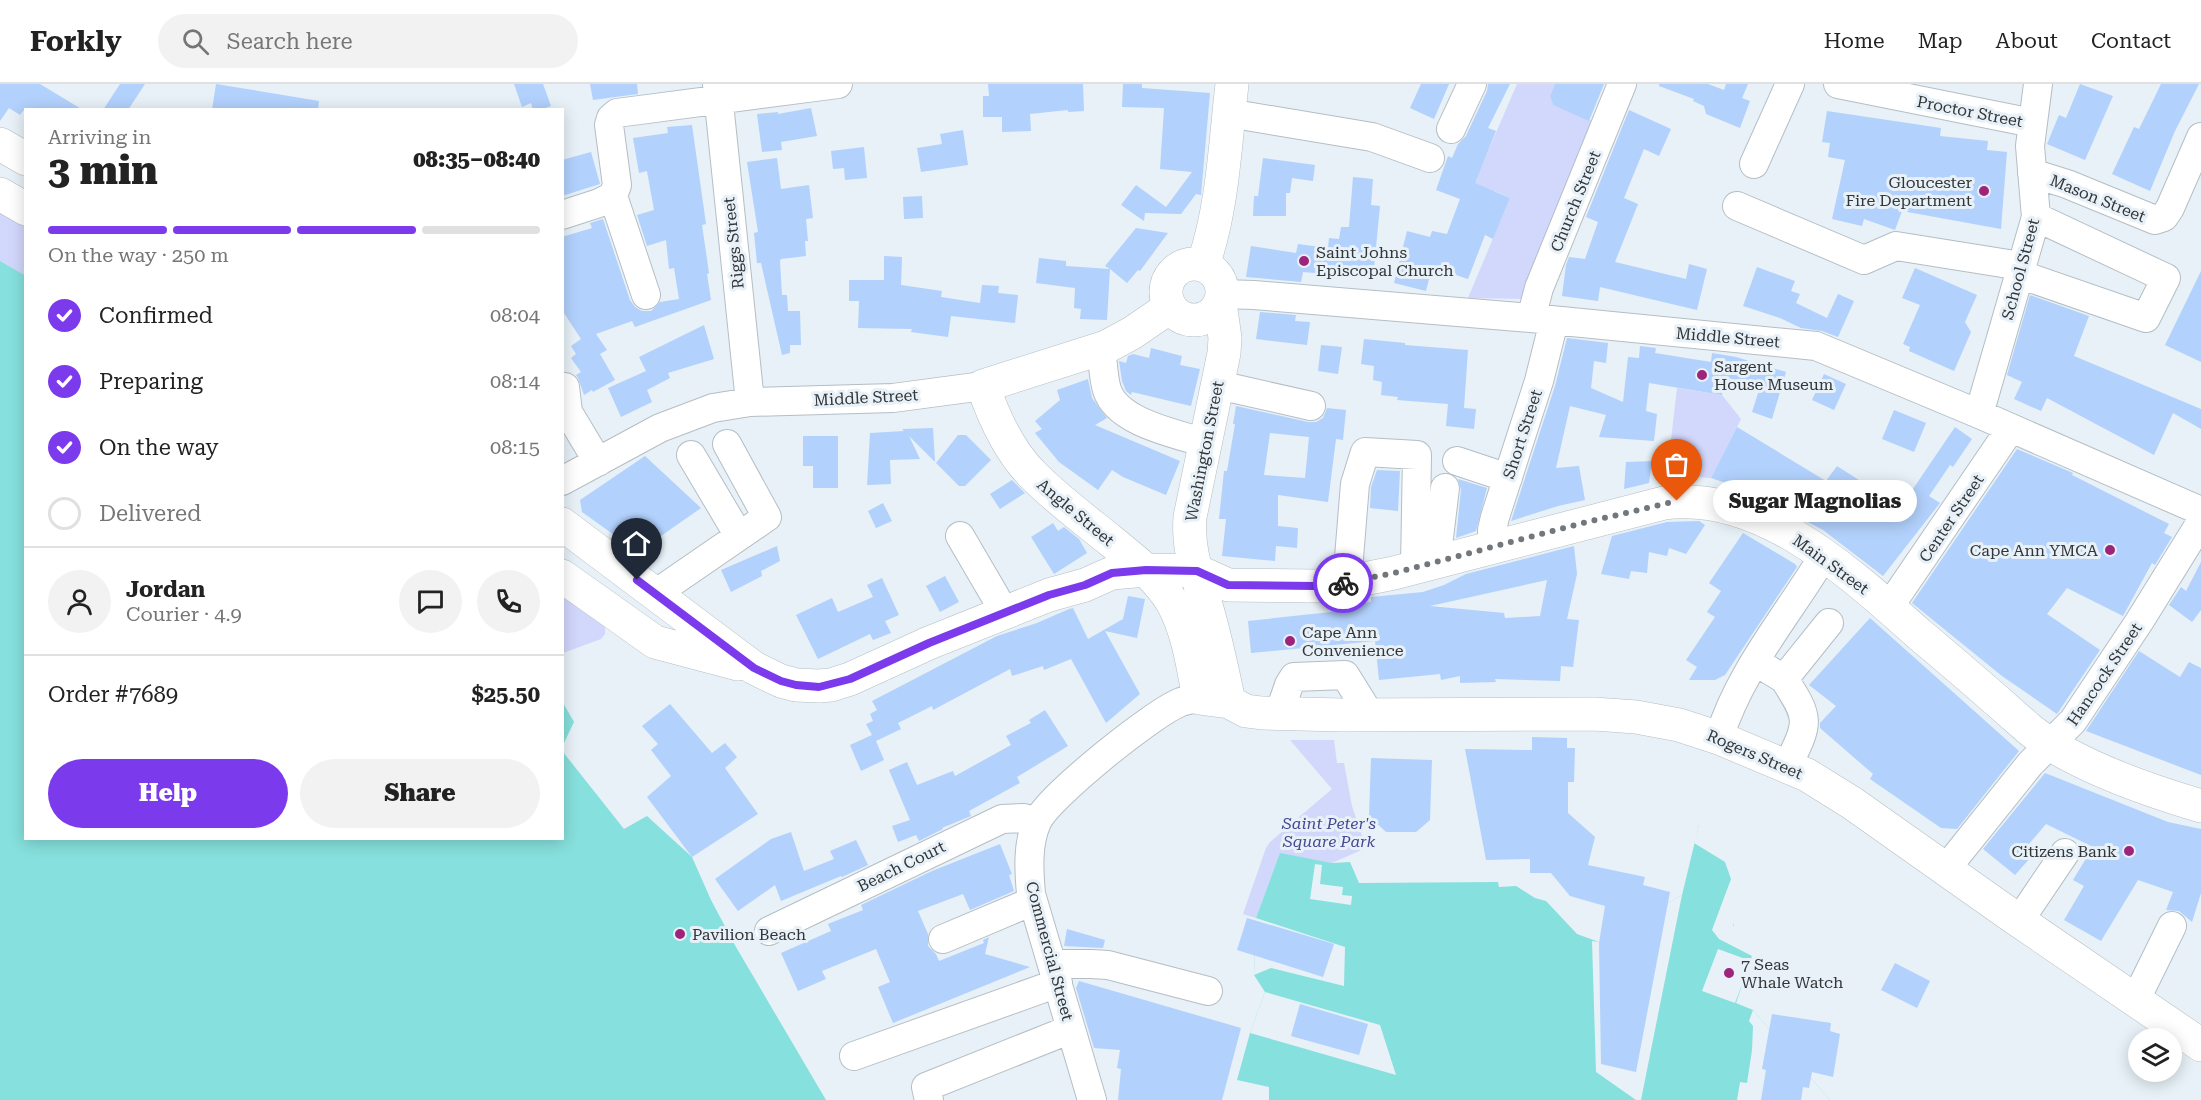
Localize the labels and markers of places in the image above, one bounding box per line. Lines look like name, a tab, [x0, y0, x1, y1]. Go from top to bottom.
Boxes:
place label: Gloucester Fire Department	[1845, 173, 1972, 210]
marker: Gloucester Fire Department	[1977, 184, 1991, 198]
place label: Saint Johns Episcopal Church	[1316, 243, 1454, 280]
marker: Saint Johns Episcopal Church	[1297, 254, 1311, 268]
place label: Sargent House Museum	[1714, 357, 1834, 394]
marker: Sargent House Museum	[1695, 368, 1709, 382]
pin	[1651, 439, 1702, 501]
callout: Sugar Magnolias	[1713, 480, 1917, 522]
pin	[611, 518, 662, 580]
place label: Cape Ann YMCA	[1970, 541, 2099, 560]
marker: Cape Ann YMCA	[2103, 543, 2117, 557]
place label: Cape Ann Convenience	[1302, 623, 1404, 660]
marker: Cape Ann Convenience	[1283, 634, 1297, 648]
place label: Citizens Bank	[2011, 842, 2117, 861]
marker: Citizens Bank	[2122, 844, 2136, 858]
place label: Pavilion Beach	[692, 925, 806, 944]
marker: Pavilion Beach	[673, 927, 687, 941]
place label: 7 Seas Whale Watch	[1741, 955, 1843, 992]
marker: 7 Seas Whale Watch	[1722, 966, 1736, 980]

